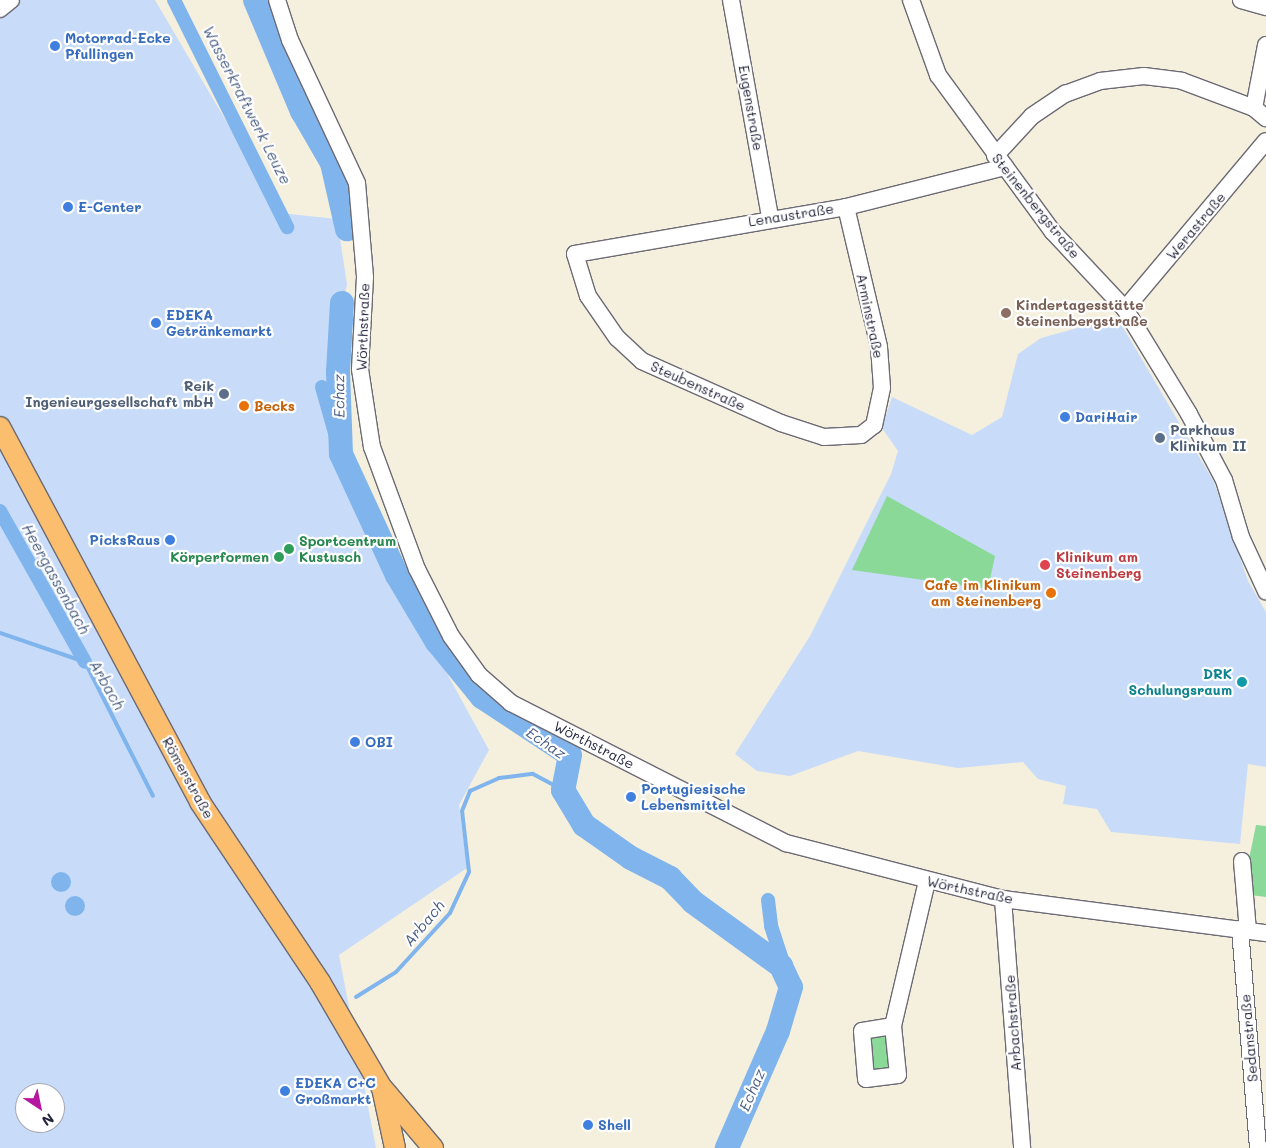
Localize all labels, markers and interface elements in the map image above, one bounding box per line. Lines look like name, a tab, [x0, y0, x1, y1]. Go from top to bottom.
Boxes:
water label: Wasserkraftwerk Leuze	[199, 23, 295, 187]
place label: Motorrad-Ecke Pfullingen	[65, 30, 171, 62]
marker: Motorrad-Ecke Pfullingen	[49, 40, 61, 52]
street label: Eugenstraße	[735, 64, 767, 152]
street label: Steinenbergstraße	[989, 150, 1083, 262]
street label: Werastraße	[1163, 189, 1229, 263]
place label: E-Center	[78, 199, 141, 215]
street label: Lenaustraße	[747, 200, 835, 230]
marker: E-Center	[62, 201, 74, 213]
street label: Arminstraße	[853, 272, 887, 360]
street label: Wörthstraße	[353, 283, 373, 371]
place label: Kindertagesstätte Steinenbergstraße	[1016, 297, 1148, 330]
place label: EDEKA Getränkemarkt	[166, 307, 272, 340]
marker: Kindertagesstätte Steinenbergstraße	[1000, 307, 1012, 319]
marker: EDEKA Getränkemarkt	[150, 317, 162, 329]
street label: Steubenstraße	[648, 358, 748, 414]
water label: Echaz	[330, 374, 348, 418]
place label: Reik Ingenieurgesellschaft mbH	[25, 378, 214, 411]
marker: Reik Ingenieurgesellschaft mbH	[218, 388, 230, 400]
place label: Becks	[254, 398, 295, 414]
marker: Becks	[238, 400, 250, 412]
place label: DariHair	[1075, 409, 1138, 425]
marker: DariHair	[1059, 411, 1071, 423]
place label: Parkhaus Klinikum II	[1170, 422, 1246, 454]
marker: Parkhaus Klinikum II	[1154, 432, 1166, 444]
water label: Heergassenbach	[18, 521, 94, 637]
place label: PicksRaus	[89, 532, 160, 548]
place label: Sportcentrum Kustusch	[299, 533, 396, 566]
marker: PicksRaus	[164, 534, 176, 546]
marker: Sportcentrum Kustusch	[283, 543, 295, 555]
place label: Körperformen	[170, 549, 269, 565]
place label: Klinikum am Steinenberg	[1056, 549, 1141, 582]
marker: Körperformen	[273, 551, 285, 563]
marker: Klinikum am Steinenberg	[1038, 558, 1052, 572]
place label: Cafe im Klinikum am Steinenberg	[925, 577, 1041, 610]
marker: Cafe im Klinikum am Steinenberg	[1045, 587, 1057, 599]
water label: Arbach	[86, 657, 128, 713]
place label: DRK Schulungsraum	[1128, 666, 1232, 699]
marker: DRK Schulungsraum	[1236, 676, 1248, 688]
street label: Wörthstraße	[551, 718, 637, 772]
water label: Echaz	[523, 723, 569, 763]
street label: Römerstraße	[159, 734, 217, 822]
place label: OBI	[365, 734, 393, 750]
marker: OBI	[349, 736, 361, 748]
place label: Portugiesische Lebensmittel	[641, 781, 746, 814]
marker: Portugiesische Lebensmittel	[625, 791, 637, 803]
street label: Wörthstraße	[925, 873, 1015, 907]
water label: Arbach	[400, 896, 448, 950]
street label: Arbachstraße	[1001, 974, 1025, 1072]
street label: Sedanstraße	[1237, 993, 1261, 1083]
water label: Echaz	[735, 1066, 769, 1114]
place label: EDEKA C+C Großmarkt	[295, 1075, 376, 1108]
north arrow	[15, 1083, 65, 1133]
marker: EDEKA C+C Großmarkt	[279, 1085, 291, 1097]
text: N	[38, 1109, 58, 1131]
place label: Shell	[598, 1117, 631, 1133]
marker: Shell	[582, 1119, 594, 1131]

